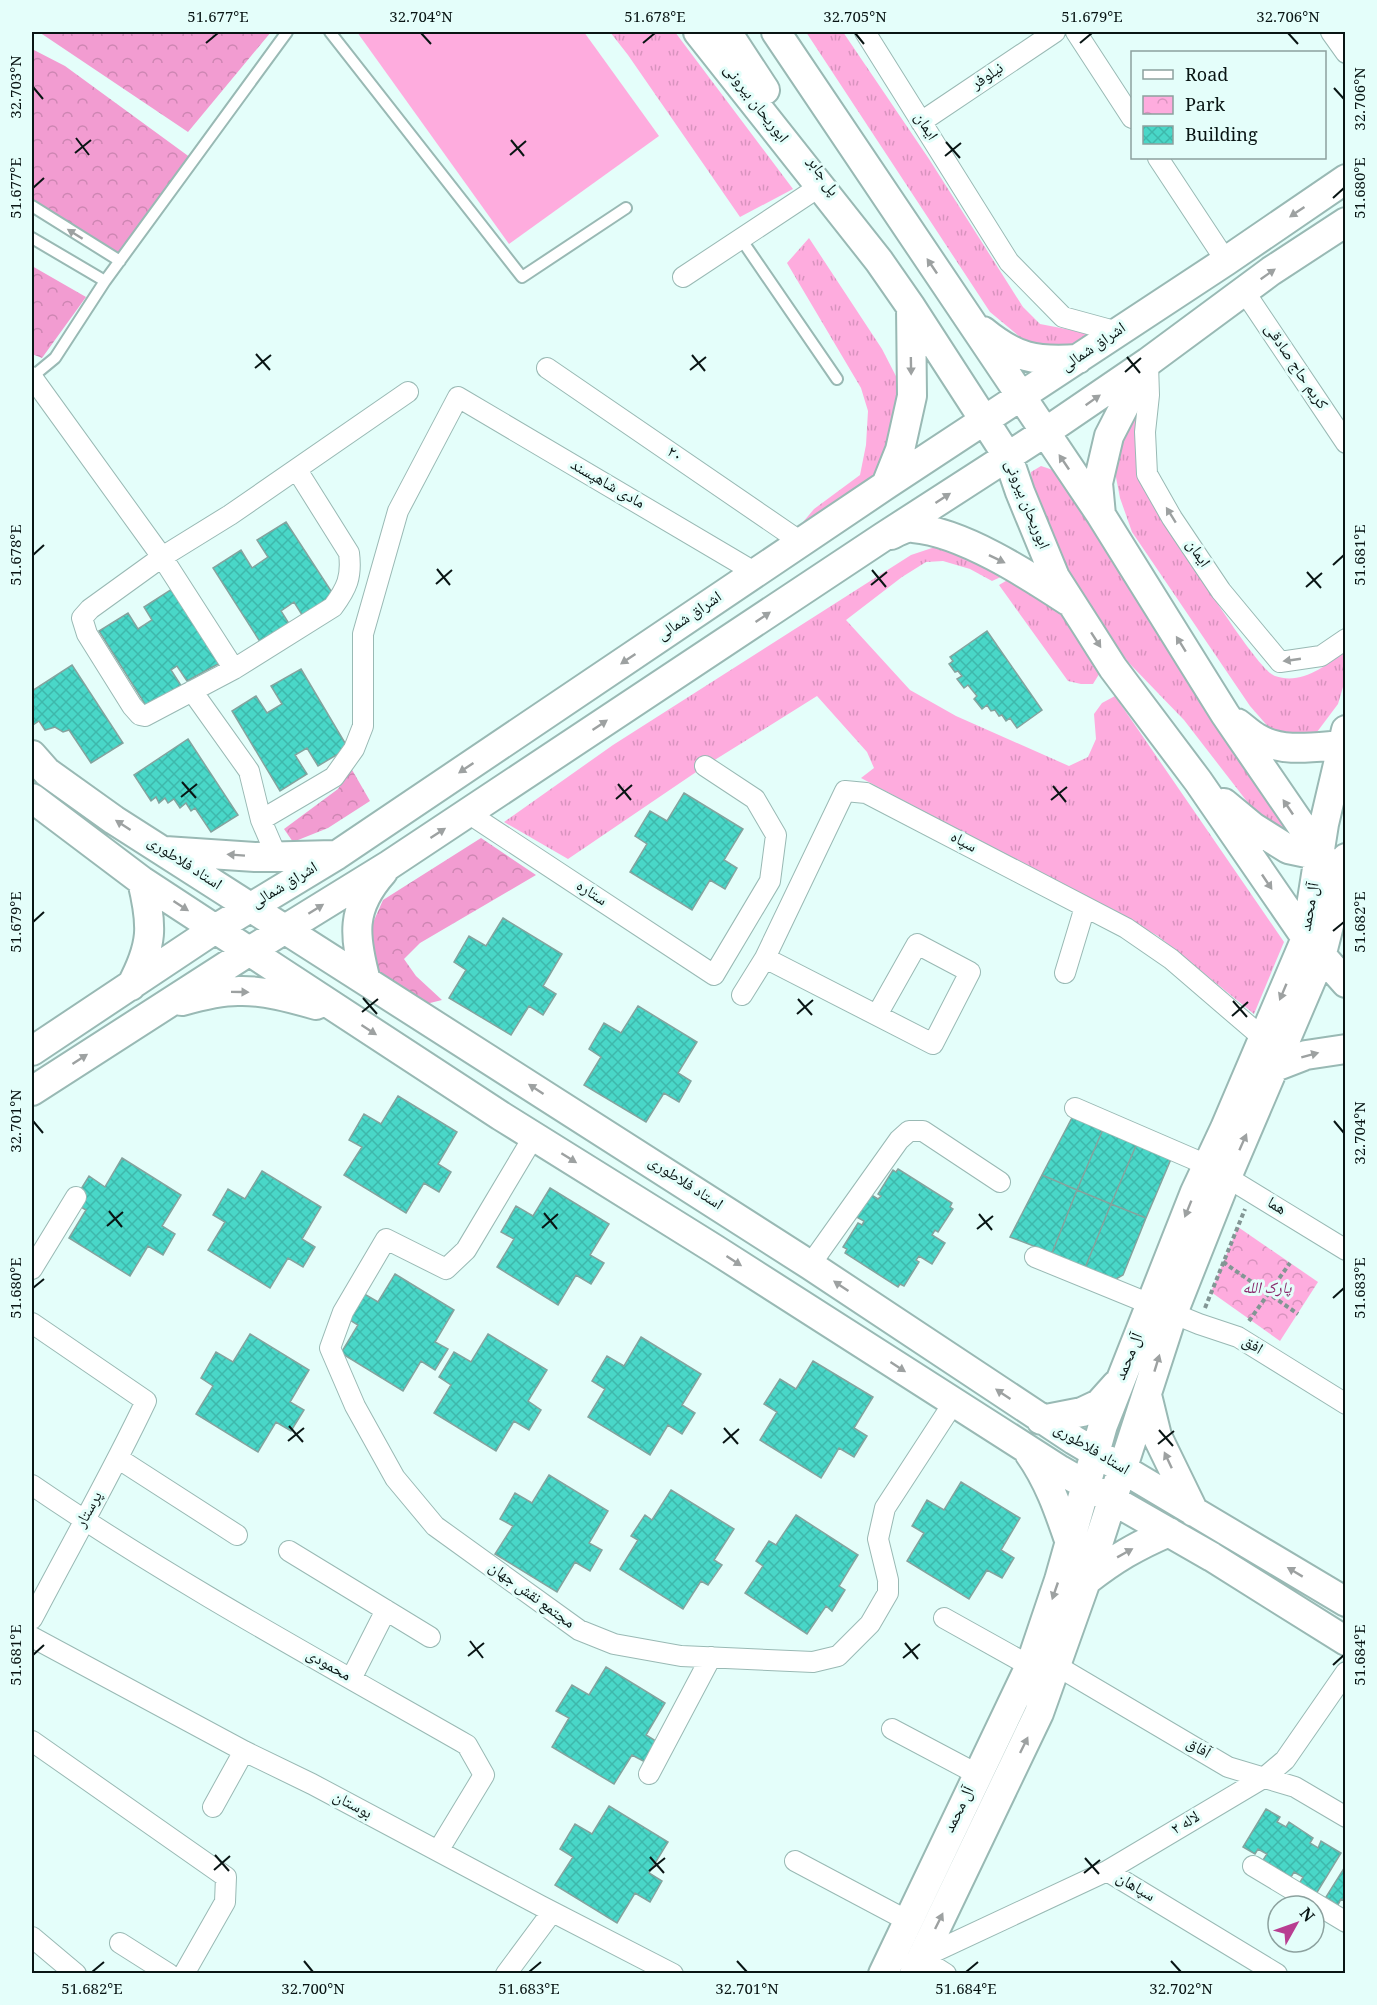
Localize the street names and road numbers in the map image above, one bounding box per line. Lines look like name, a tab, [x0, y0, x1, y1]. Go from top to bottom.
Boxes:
street label: نیلوفر	[965, 56, 1010, 98]
street label: ابوریحان بیرونی	[715, 58, 795, 150]
street label: ایمان	[906, 107, 944, 147]
street label: پل جابر	[798, 151, 846, 203]
street label: اشراق شمالی	[1056, 316, 1132, 380]
street label: کریم حاج صادقی	[1256, 318, 1334, 416]
street label: ۲۰	[660, 440, 688, 470]
street label: مادی شاهپسند	[564, 453, 650, 517]
street label: ابوریحان بیرونی	[996, 456, 1056, 554]
street label: ایمان	[1178, 534, 1216, 574]
street label: اشراق شمالی	[652, 585, 728, 649]
street label: سپاه	[945, 825, 981, 861]
street label: استاد فلاطوری	[141, 830, 227, 898]
street label: اشراق شمالی	[246, 855, 324, 917]
street label: ستاره	[570, 874, 612, 914]
street label: آل محمد	[1293, 880, 1329, 933]
street label: استاد فلاطوری	[642, 1150, 728, 1218]
street label: هما	[1261, 1191, 1291, 1223]
street label: آل محمد	[1108, 1328, 1152, 1385]
street label: افق	[1236, 1329, 1268, 1363]
street label: استاد فلاطوری	[1048, 1417, 1134, 1483]
street label: پرستار	[68, 1486, 111, 1534]
street label: مجتمع نقش جهان	[482, 1555, 580, 1637]
street label: محمودی	[300, 1642, 356, 1690]
street label: آفاق	[1180, 1731, 1216, 1767]
street label: آل محمد	[937, 1781, 983, 1838]
street label: بوستان	[327, 1784, 377, 1828]
street label: لاله ۲	[1166, 1805, 1206, 1843]
street label: سپاهان	[1110, 1866, 1160, 1910]

